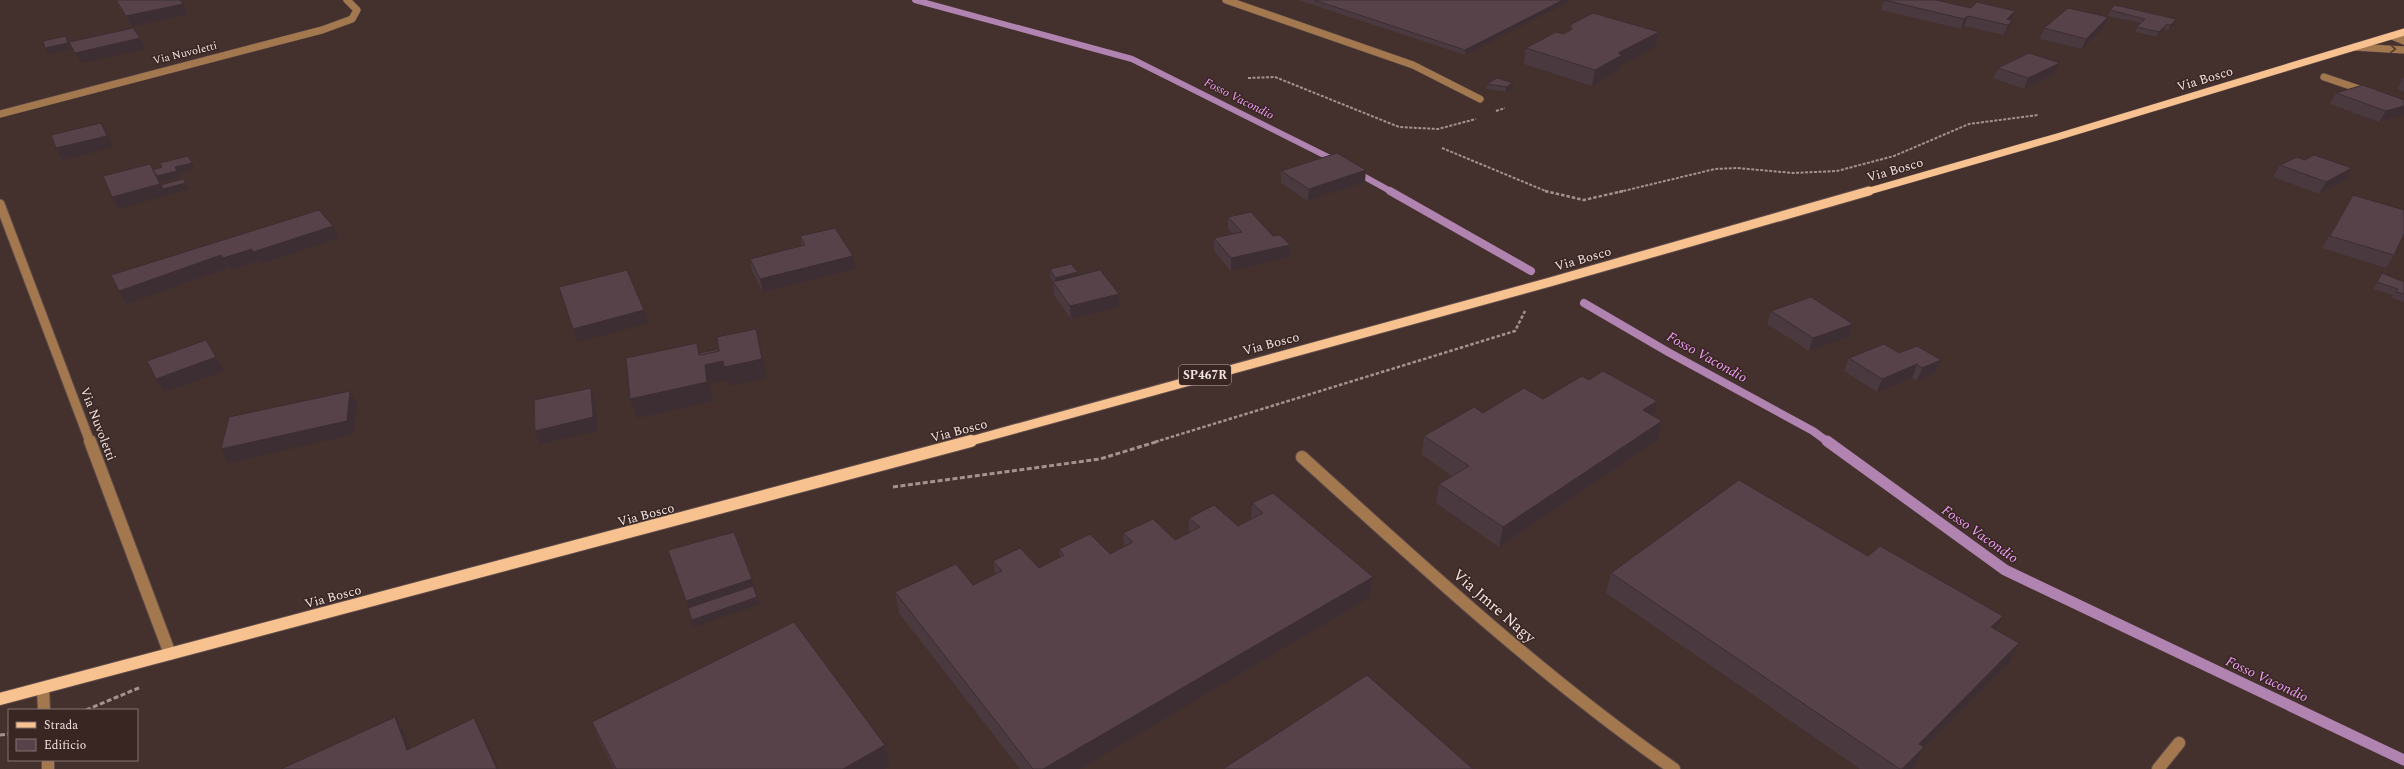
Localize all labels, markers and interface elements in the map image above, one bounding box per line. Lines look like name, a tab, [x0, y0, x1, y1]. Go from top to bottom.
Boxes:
street label: Via Nuvoletti	[151, 37, 219, 69]
one-way arrow	[2390, 45, 2396, 54]
street label: Via Bosco	[2174, 61, 2236, 97]
water label: Fosso Vacondio	[1201, 73, 1277, 125]
street label: Via Bosco	[1864, 152, 1926, 188]
street label: Via Bosco	[1552, 241, 1614, 277]
water label: Fosso Vacondio	[1663, 326, 1751, 388]
street label: Via Bosco	[1240, 327, 1302, 361]
road number: SP467R	[1179, 365, 1231, 385]
street label: Via Nuvoletti	[75, 384, 121, 464]
street label: Via Bosco	[928, 414, 990, 448]
street label: Via Bosco	[615, 498, 677, 532]
water label: Fosso Vacondio	[1937, 500, 2023, 568]
street label: Via Jmre Nagy	[1447, 563, 1542, 650]
street label: Via Bosco	[302, 580, 364, 614]
water label: Fosso Vacondio	[2222, 651, 2312, 707]
legend	[8, 709, 138, 761]
text: Strada	[44, 716, 78, 735]
text: Edificio	[44, 736, 86, 755]

